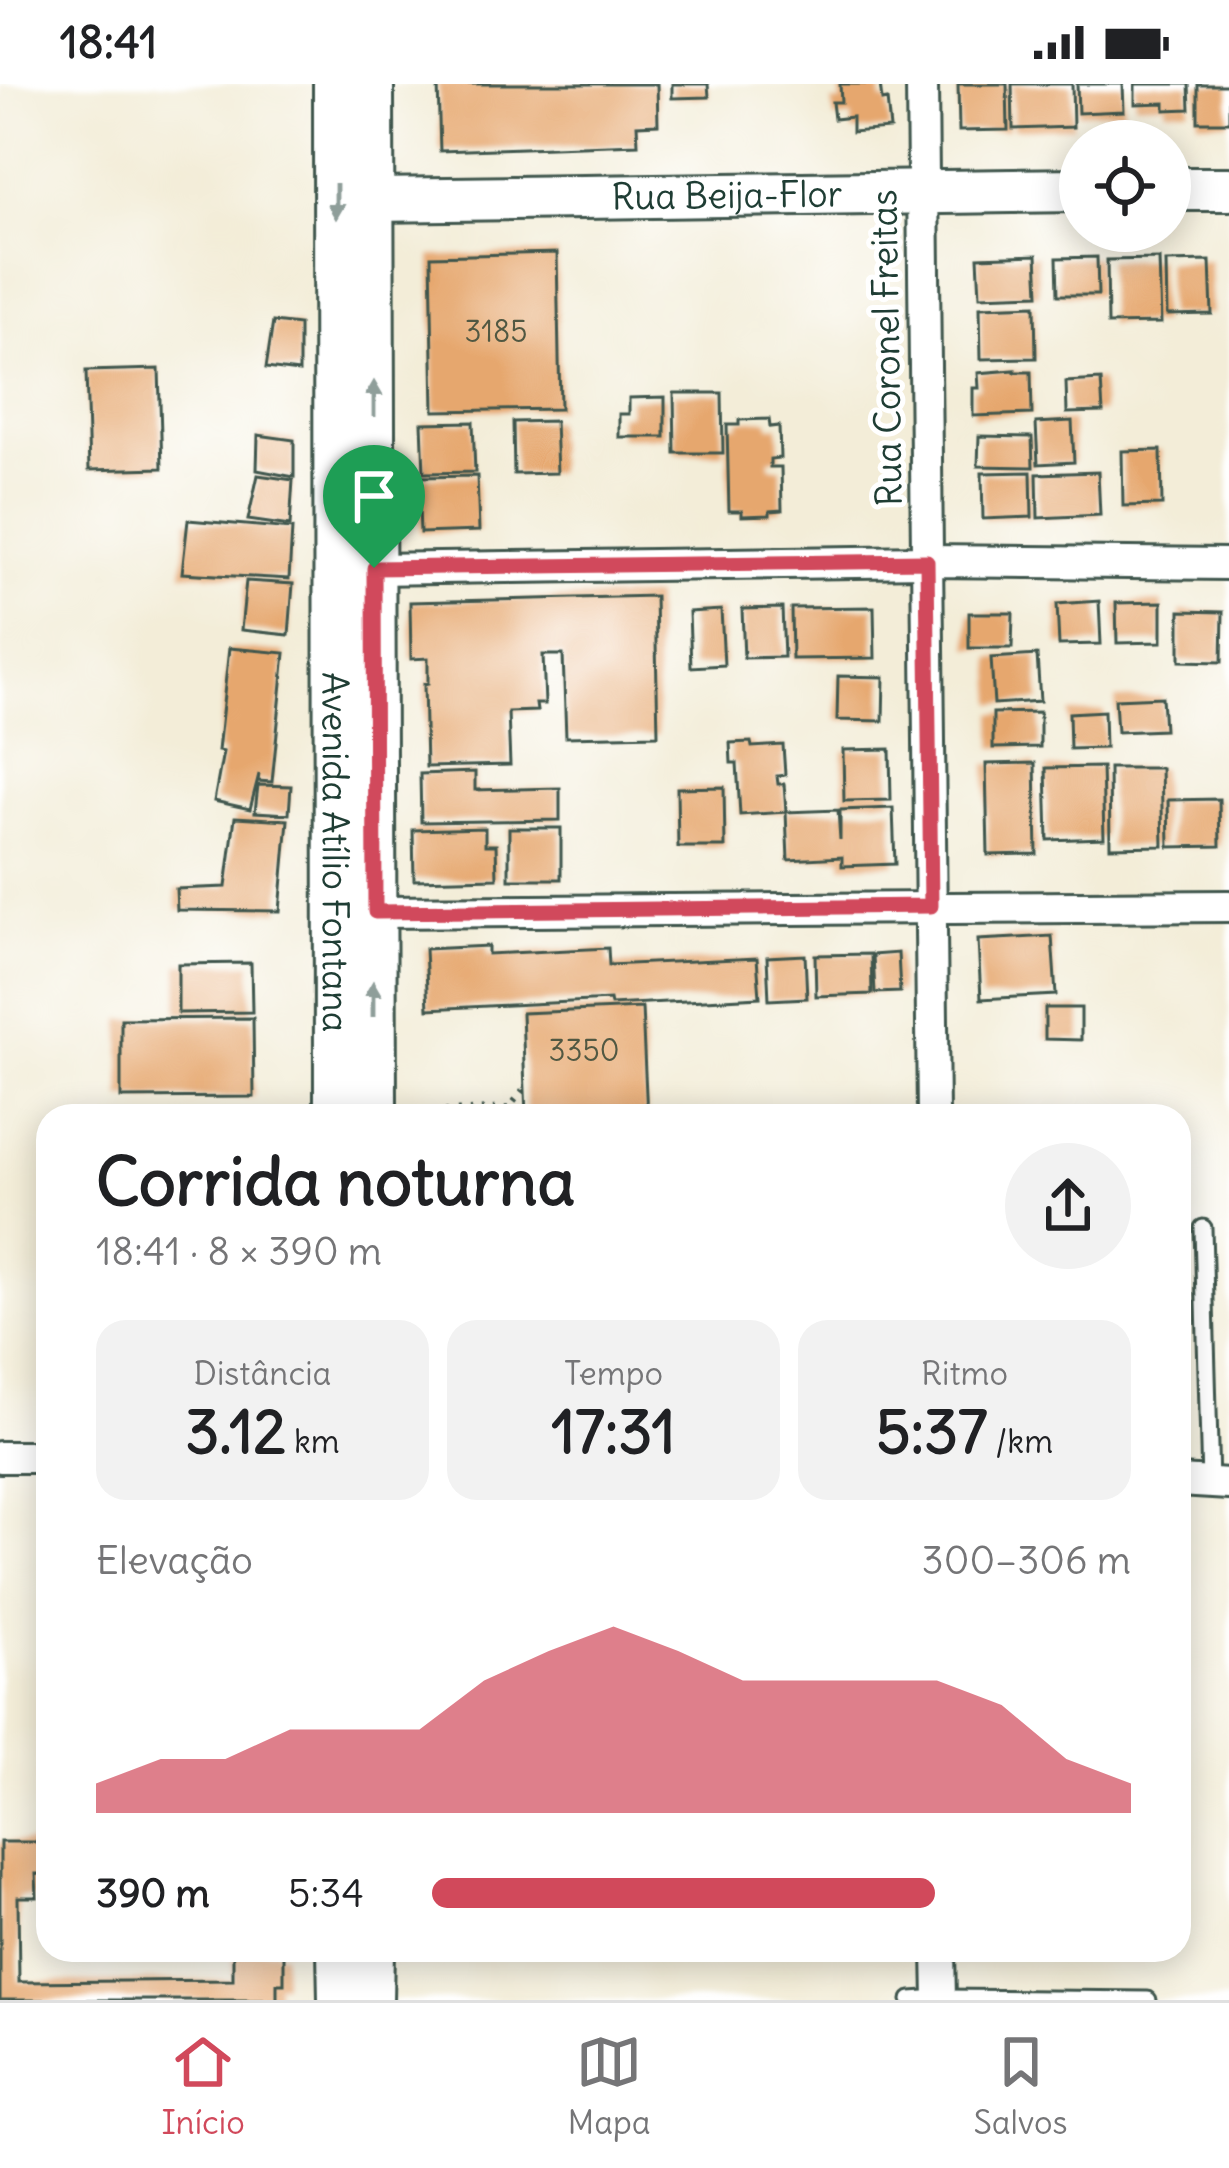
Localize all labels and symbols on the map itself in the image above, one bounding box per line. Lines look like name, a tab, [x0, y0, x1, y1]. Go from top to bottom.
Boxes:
street label: Rua Beija-Flor	[611, 171, 843, 220]
one-way arrow	[326, 183, 346, 221]
street label: Rua Coronel Freitas	[861, 189, 912, 507]
house number: 3185	[464, 312, 528, 350]
one-way arrow	[364, 379, 384, 417]
pin	[323, 445, 425, 568]
street label: Avenida Atílio Fontana	[313, 672, 358, 1032]
one-way arrow	[363, 979, 383, 1017]
house number: 3350	[548, 1031, 620, 1069]

